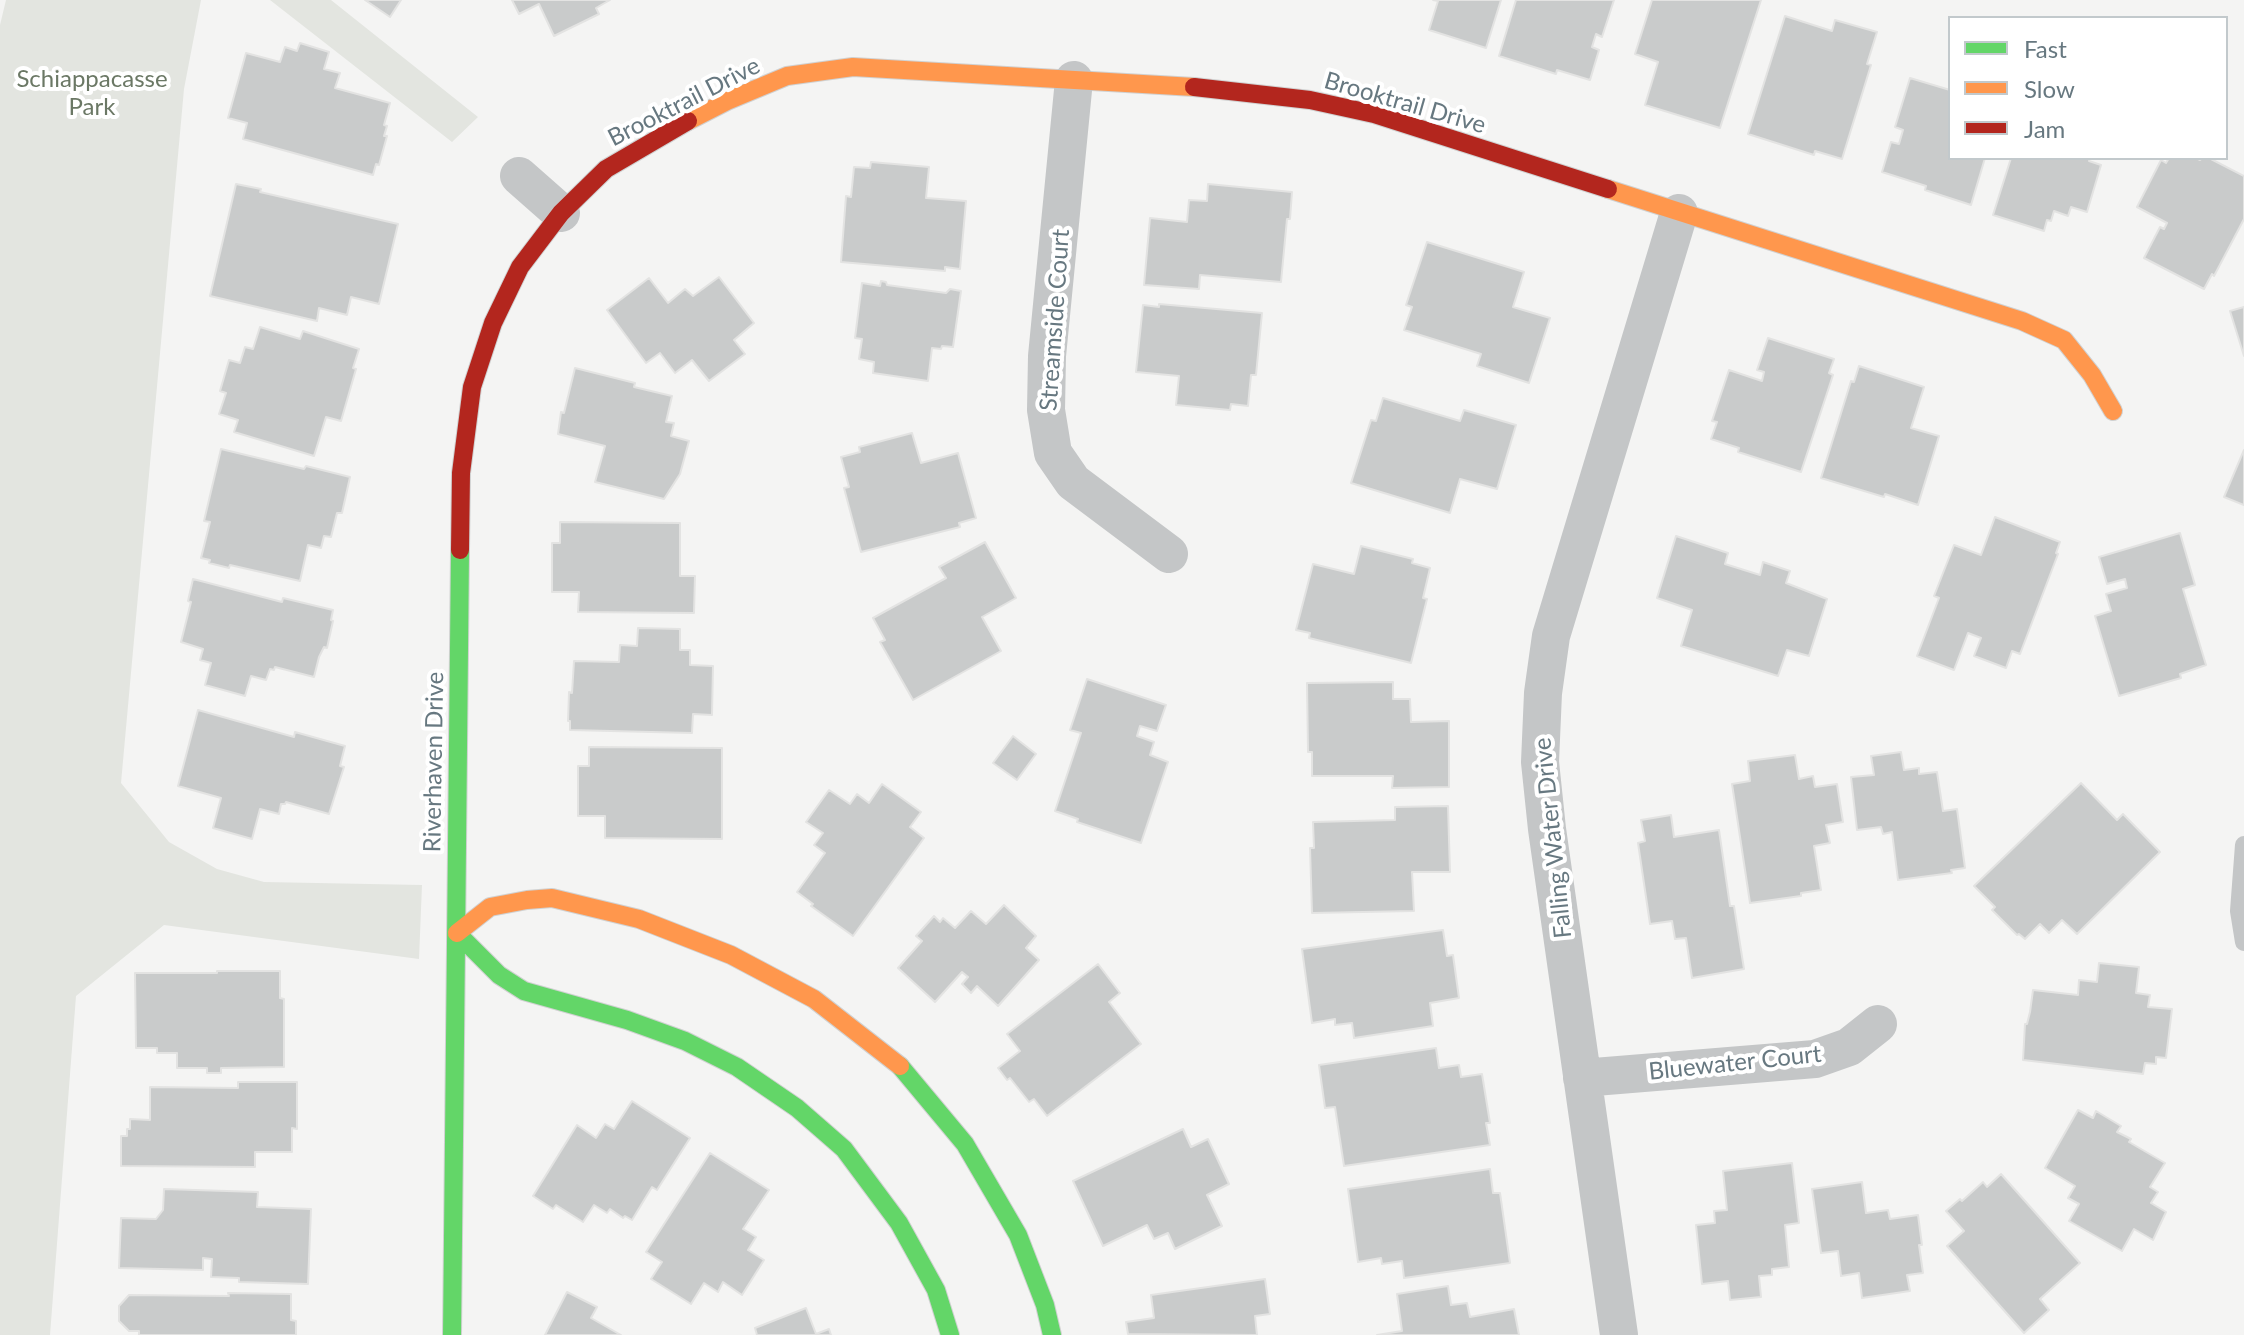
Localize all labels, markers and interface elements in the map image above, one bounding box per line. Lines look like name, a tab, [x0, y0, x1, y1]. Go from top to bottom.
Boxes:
legend	[1948, 16, 2228, 160]
text: Fast	[2024, 34, 2067, 63]
street label: Brooktrail Drive	[603, 51, 765, 153]
park label: Schiappacasse Park	[16, 65, 168, 121]
street label: Brooktrail Drive	[1321, 66, 1489, 140]
text: Slow	[2024, 74, 2075, 103]
text: Jam	[2024, 114, 2065, 143]
street label: Streamside Court	[1034, 228, 1076, 412]
street label: Riverhaven Drive	[418, 671, 450, 853]
street label: Falling Water Drive	[1528, 736, 1578, 940]
street label: Bluewater Court	[1647, 1040, 1823, 1086]

